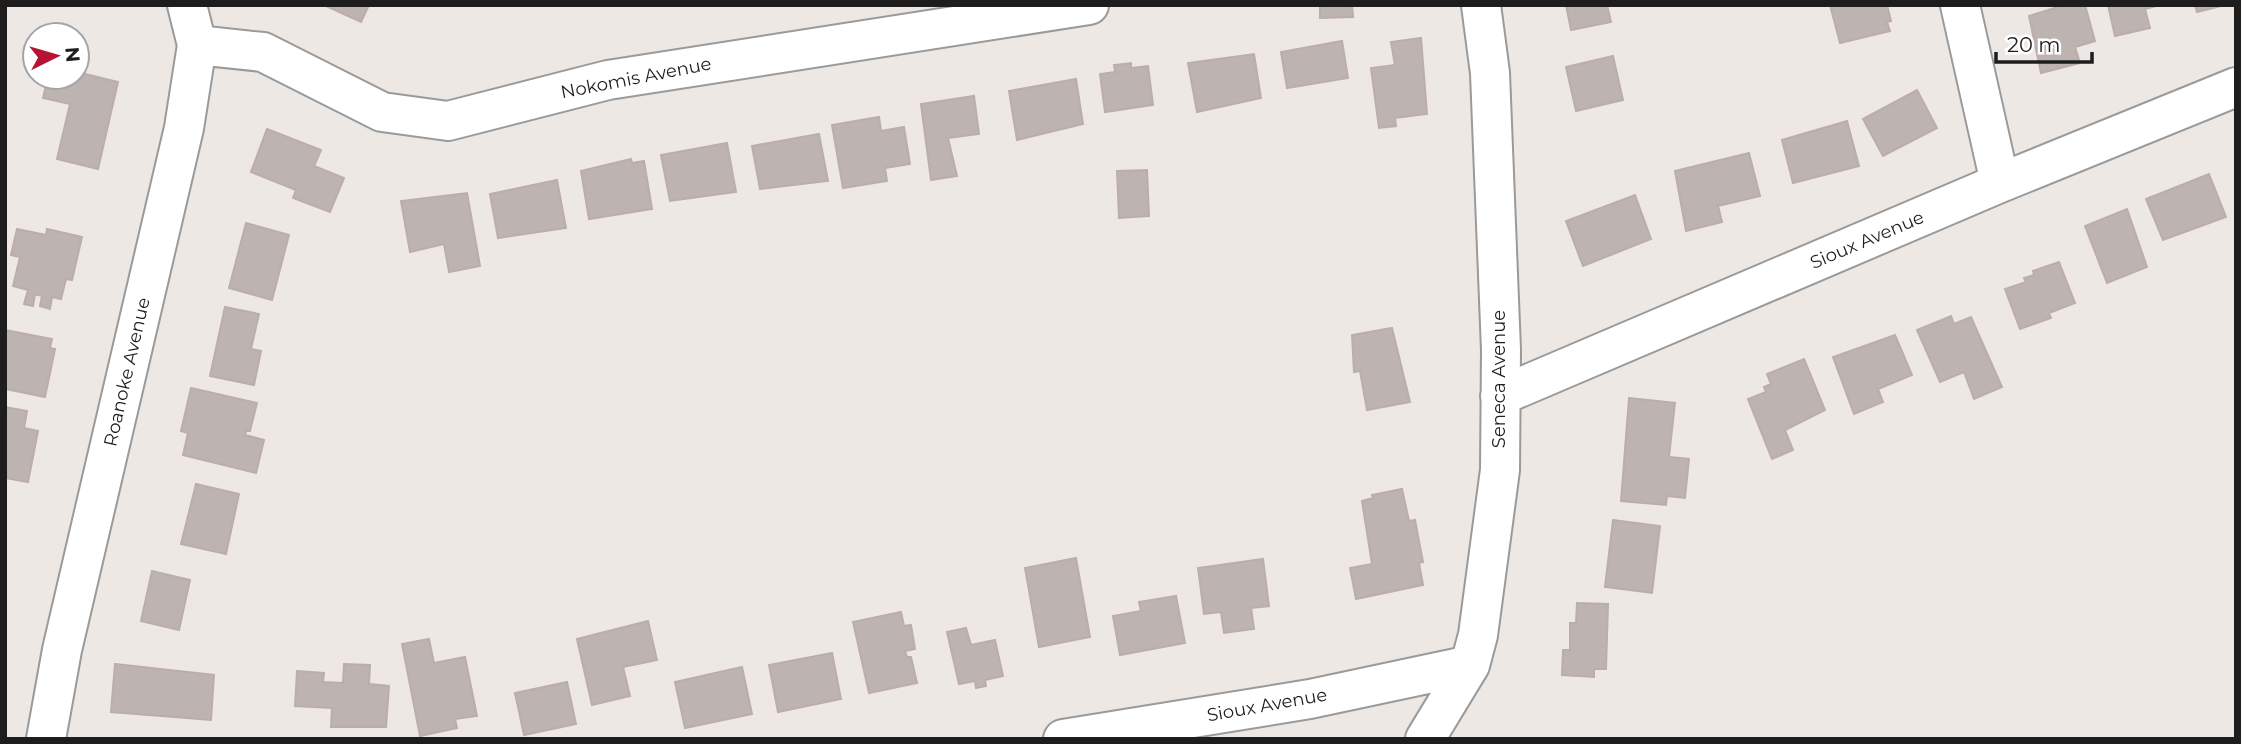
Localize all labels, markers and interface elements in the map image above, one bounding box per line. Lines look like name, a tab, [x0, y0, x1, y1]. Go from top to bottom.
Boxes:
north arrow	[21, 21, 91, 91]
scale bar	[1996, 21, 2092, 65]
text: 20 m	[2007, 32, 2061, 57]
text: N	[60, 46, 85, 63]
street label: Nokomis Avenue	[559, 53, 713, 103]
street label: Sioux Avenue	[1807, 206, 1927, 274]
street label: Roanoke Avenue	[99, 295, 155, 449]
street label: Seneca Avenue	[1488, 310, 1510, 448]
street label: Sioux Avenue	[1205, 684, 1329, 726]

